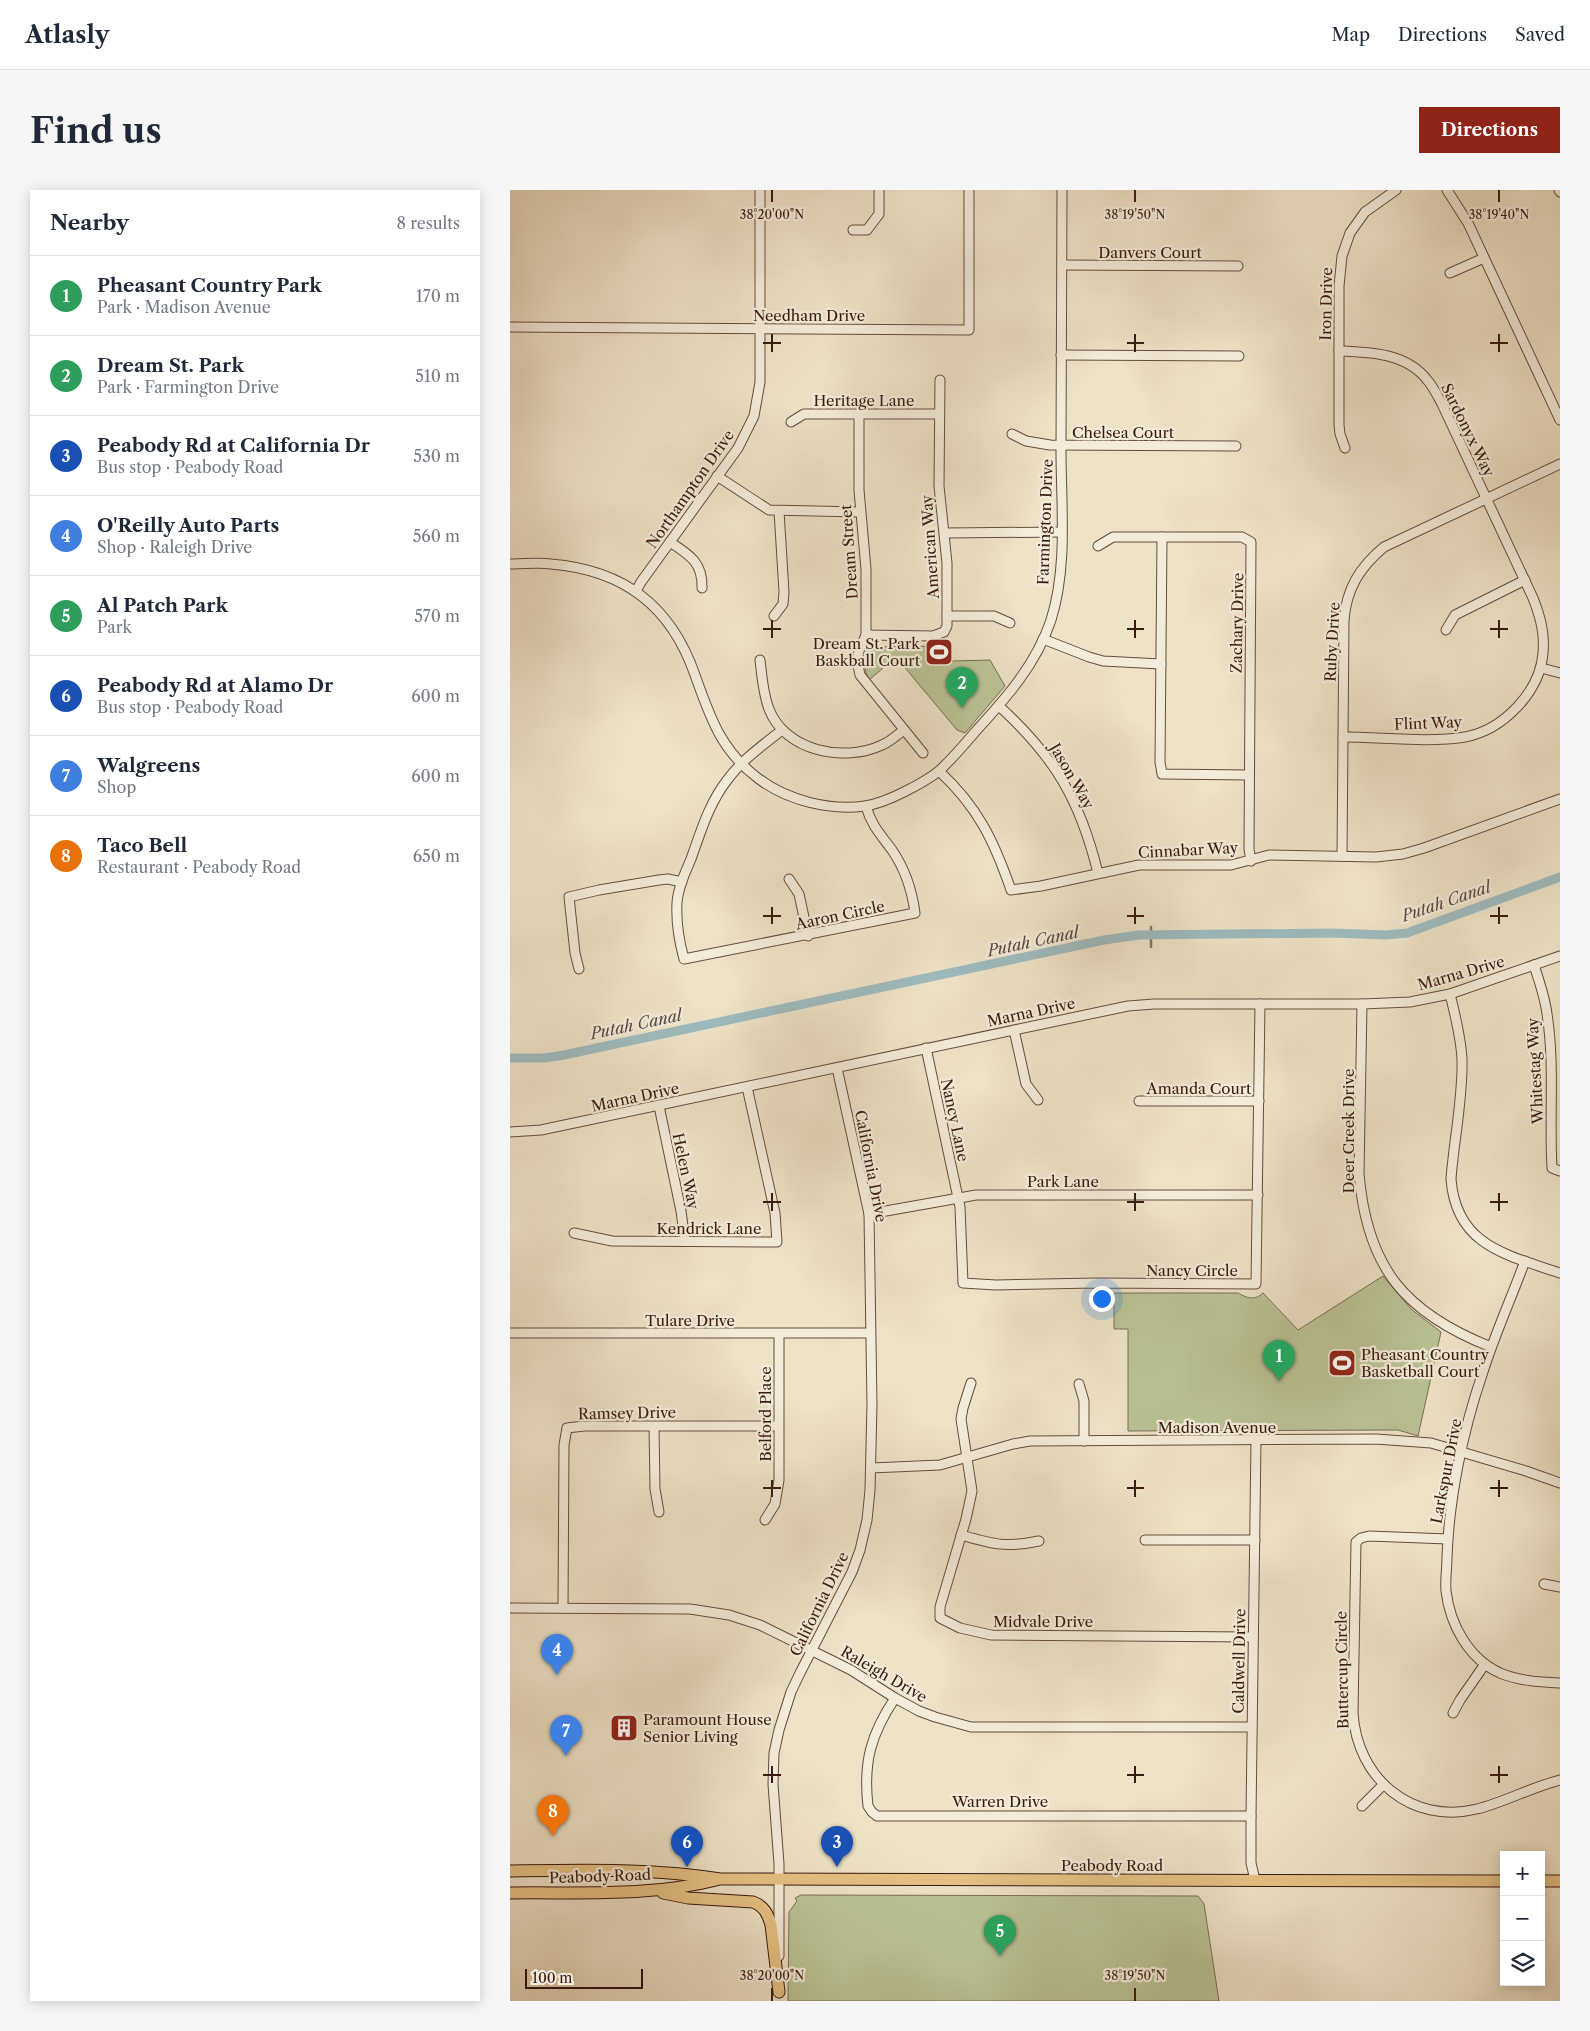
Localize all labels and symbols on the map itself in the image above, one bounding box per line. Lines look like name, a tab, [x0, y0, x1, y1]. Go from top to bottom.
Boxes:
text: 38°20'00"N	[740, 207, 804, 222]
text: 38°19'50"N	[1105, 207, 1165, 222]
text: 38°19'40"N	[1469, 207, 1529, 222]
street label: Danvers Court	[1098, 243, 1203, 262]
street label: Iron Drive	[1316, 267, 1336, 341]
street label: Needham Drive	[753, 306, 865, 325]
street label: Sardonyx Way	[1437, 380, 1499, 480]
street label: Heritage Lane	[814, 391, 914, 410]
street label: Chelsea Court	[1072, 423, 1175, 442]
street label: Northampton Drive	[642, 426, 738, 552]
street label: Farmington Drive	[1033, 459, 1057, 585]
street label: American Way	[917, 494, 943, 601]
street label: Dream Street	[836, 503, 862, 600]
street label: Zachary Drive	[1227, 573, 1247, 673]
street label: Ruby Drive	[1320, 602, 1344, 682]
place label: Dream St. Park Baskball Court	[813, 634, 921, 670]
sports icon: Dream St. Park Baskball Court	[924, 637, 954, 667]
pin: 2	[946, 667, 978, 708]
street label: Flint Way	[1394, 712, 1463, 734]
street label: Jason Way	[1045, 738, 1099, 813]
street label: Cinnabar Way	[1137, 838, 1239, 862]
water label: Putah Canal	[1397, 876, 1495, 926]
street label: Aaron Circle	[793, 896, 886, 934]
water label: Putah Canal	[983, 921, 1082, 961]
street label: Marna Drive	[1415, 952, 1507, 994]
street label: Marna Drive	[985, 993, 1077, 1031]
water label: Putah Canal	[586, 1004, 685, 1044]
street label: Whitestag Way	[1523, 1017, 1547, 1126]
street label: Deer Creek Drive	[1339, 1069, 1358, 1193]
street label: Nancy Lane	[937, 1077, 973, 1163]
street label: Marna Drive	[589, 1078, 681, 1116]
street label: Amanda Court	[1146, 1079, 1252, 1098]
street label: California Drive	[851, 1108, 891, 1224]
street label: Helen Way	[669, 1131, 703, 1212]
street label: Park Lane	[1027, 1172, 1099, 1191]
street label: Kendrick Lane	[657, 1219, 761, 1238]
street label: Nancy Circle	[1146, 1261, 1238, 1280]
your location	[1089, 1286, 1115, 1312]
street label: Tulare Drive	[645, 1311, 735, 1330]
pin: 1	[1263, 1340, 1295, 1381]
place label: Pheasant Country Basketball Court	[1361, 1345, 1490, 1381]
sports icon: Pheasant Country Basketball Court	[1327, 1348, 1357, 1378]
street label: Belford Place	[756, 1366, 775, 1462]
street label: Ramsey Drive	[578, 1403, 676, 1423]
street label: Larkspur Drive	[1426, 1417, 1466, 1525]
street label: Madison Avenue	[1158, 1418, 1276, 1437]
street label: California Drive	[786, 1549, 852, 1659]
street label: Caldwell Drive	[1229, 1608, 1249, 1714]
street label: Buttercup Circle	[1331, 1611, 1353, 1729]
street label: Midvale Drive	[993, 1612, 1093, 1631]
pin: 4	[541, 1634, 573, 1675]
street label: Raleigh Drive	[837, 1642, 931, 1706]
place label: Paramount House Senior Living	[643, 1710, 772, 1746]
building icon: Paramount House Senior Living	[609, 1713, 639, 1743]
pin: 7	[550, 1715, 582, 1756]
street label: Warren Drive	[951, 1792, 1048, 1811]
pin: 8	[537, 1795, 569, 1836]
pin: 6	[671, 1826, 703, 1867]
pin: 3	[821, 1826, 853, 1867]
street label: Peabody Road	[1061, 1856, 1163, 1875]
street label: Peabody Road	[549, 1865, 651, 1887]
pin: 5	[984, 1915, 1016, 1956]
scale bar	[525, 1966, 642, 1989]
text: 38°20'00"N	[740, 1968, 804, 1983]
text: 38°19'50"N	[1105, 1968, 1165, 1983]

